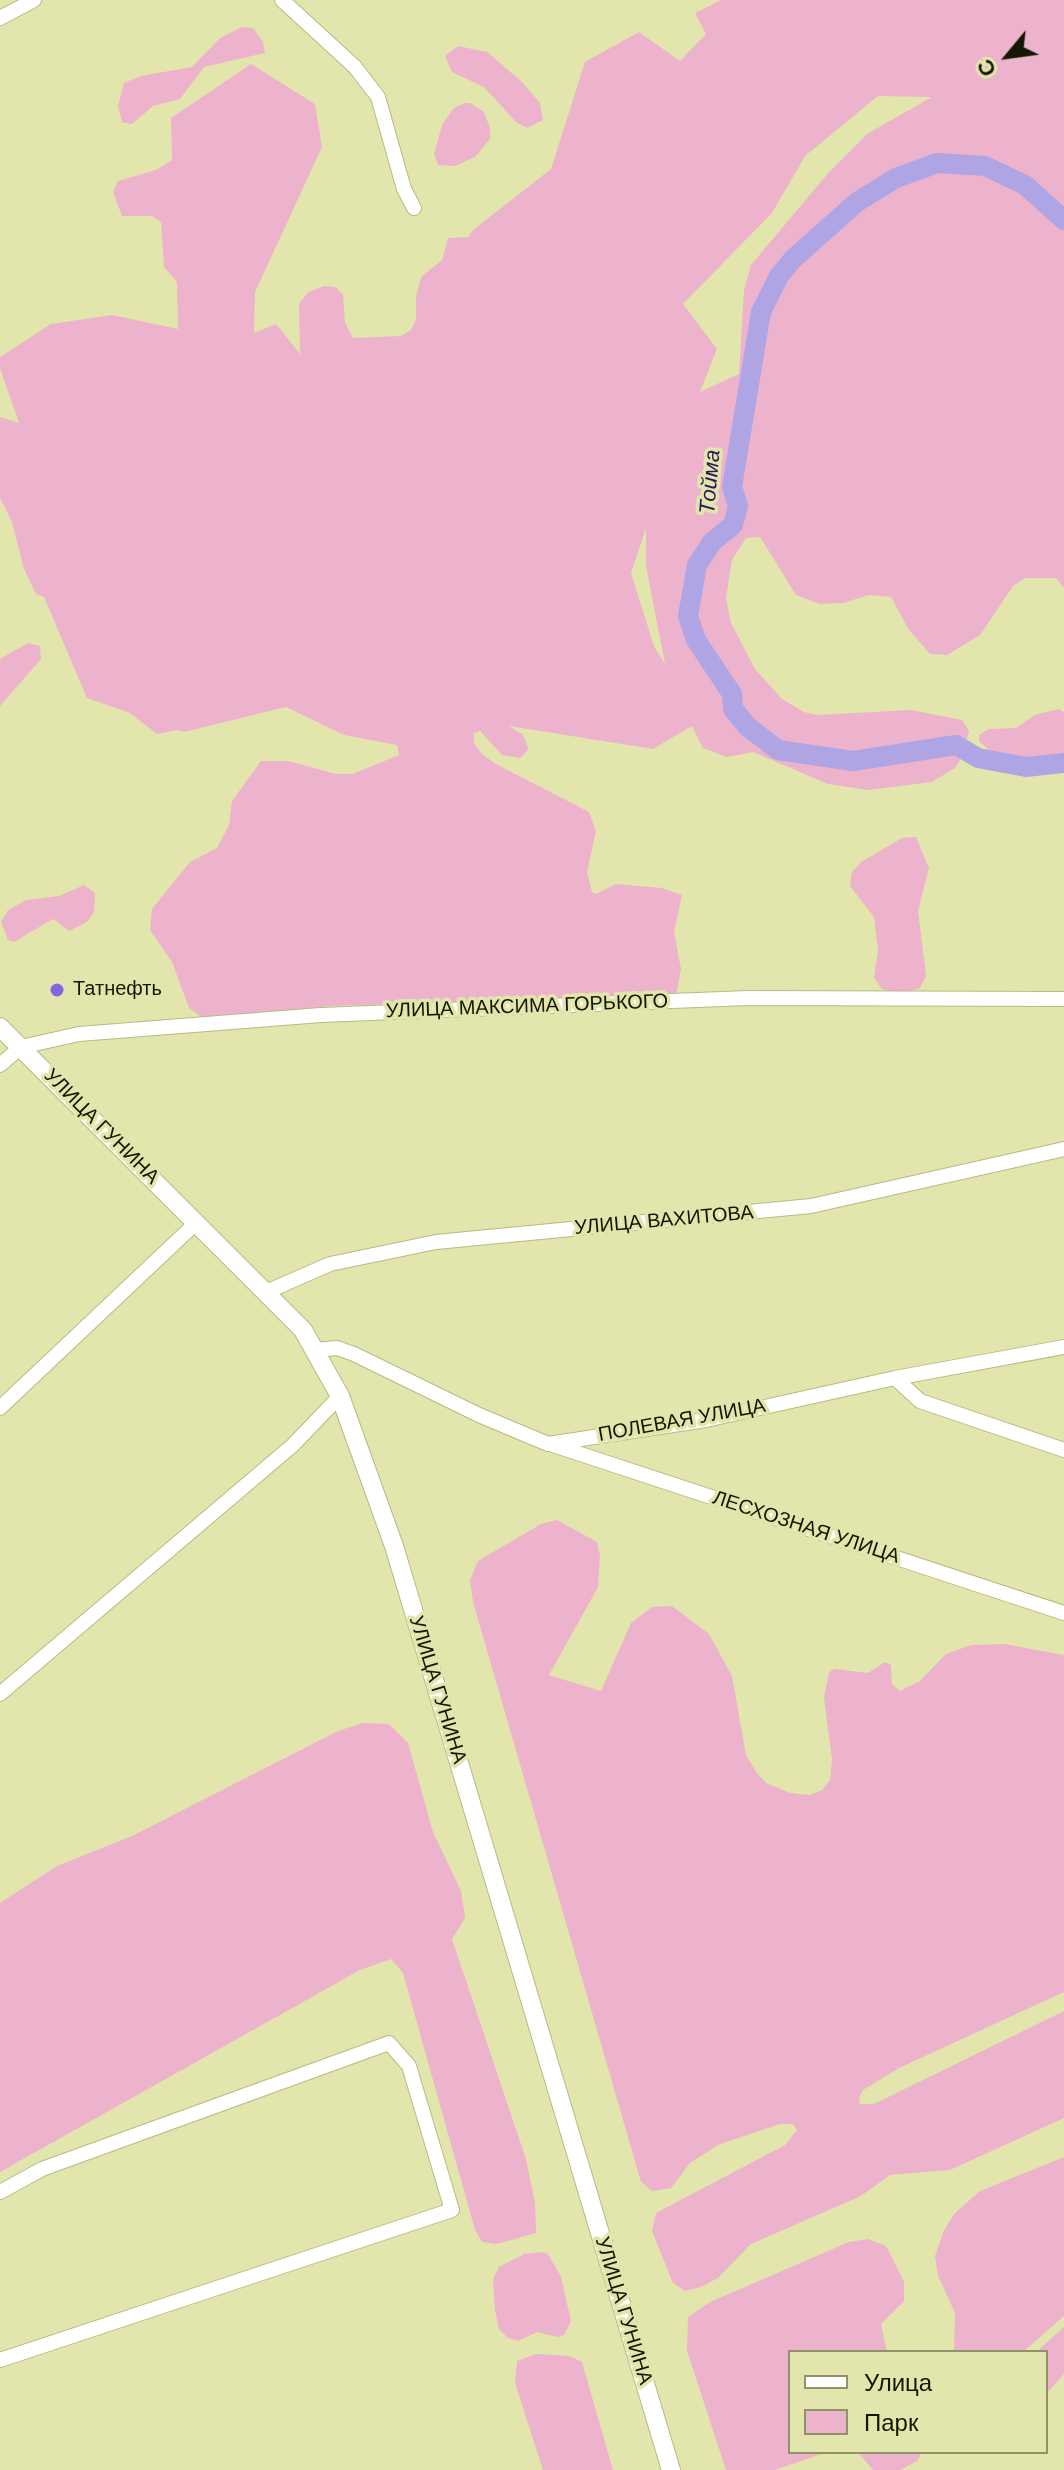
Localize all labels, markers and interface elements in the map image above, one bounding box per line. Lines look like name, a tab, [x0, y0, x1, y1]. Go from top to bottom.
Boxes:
north arrow	[968, 16, 1048, 96]
text: С	[970, 54, 1003, 82]
water label: Тойма	[695, 449, 727, 515]
place label: Татнефть	[73, 978, 162, 1002]
marker: Татнефть	[48, 981, 66, 999]
street label: УЛИЦА МАКСИМА ГОРЬКОГО	[385, 990, 669, 1024]
street label: УЛИЦА ГУНИНА	[38, 1064, 164, 1190]
street label: УЛИЦА ВАХИТОВА	[573, 1201, 755, 1241]
street label: ПОЛЕВАЯ УЛИЦА	[596, 1394, 768, 1448]
street label: ЛЕСХОЗНАЯ УЛИЦА	[709, 1486, 903, 1570]
street label: УЛИЦА ГУНИНА	[403, 1613, 471, 1767]
street label: УЛИЦА ГУНИНА	[589, 2234, 657, 2388]
legend	[788, 2350, 1048, 2454]
text: Улица	[864, 2367, 932, 2398]
text: Парк	[864, 2407, 918, 2438]

